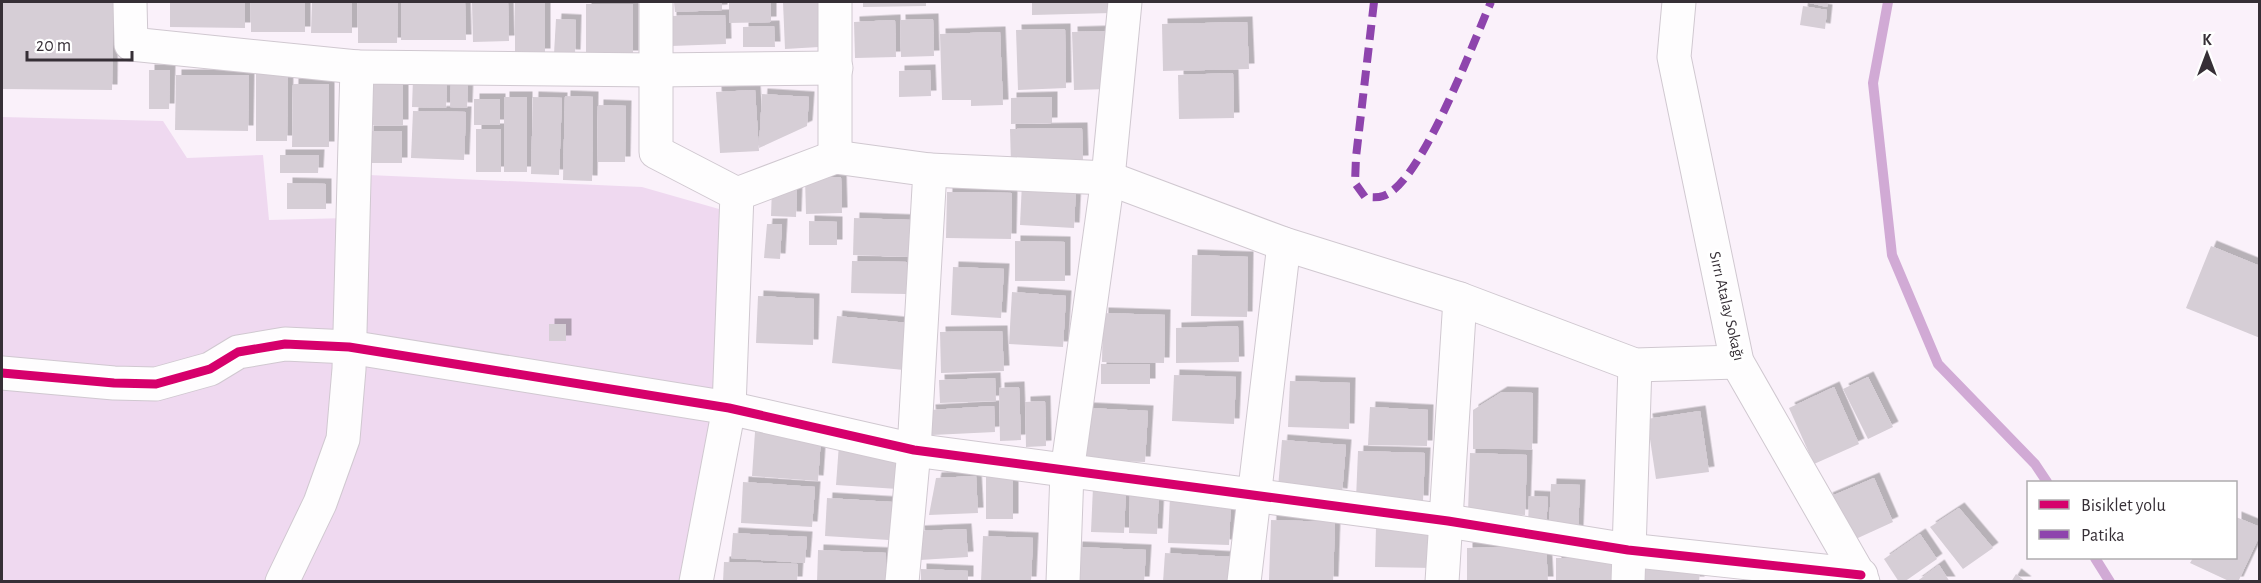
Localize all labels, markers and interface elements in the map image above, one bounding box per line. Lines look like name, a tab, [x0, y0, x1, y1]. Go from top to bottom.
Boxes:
scale bar	[27, 24, 132, 62]
north arrow	[2177, 24, 2237, 84]
text: K	[2202, 32, 2212, 48]
text: 20 m	[36, 37, 71, 55]
street label: Sırrı Atalay Sokağı	[1706, 250, 1747, 362]
legend	[2027, 481, 2237, 559]
text: Bisiklet yolu	[2081, 497, 2166, 515]
text: Patika	[2081, 527, 2124, 545]

